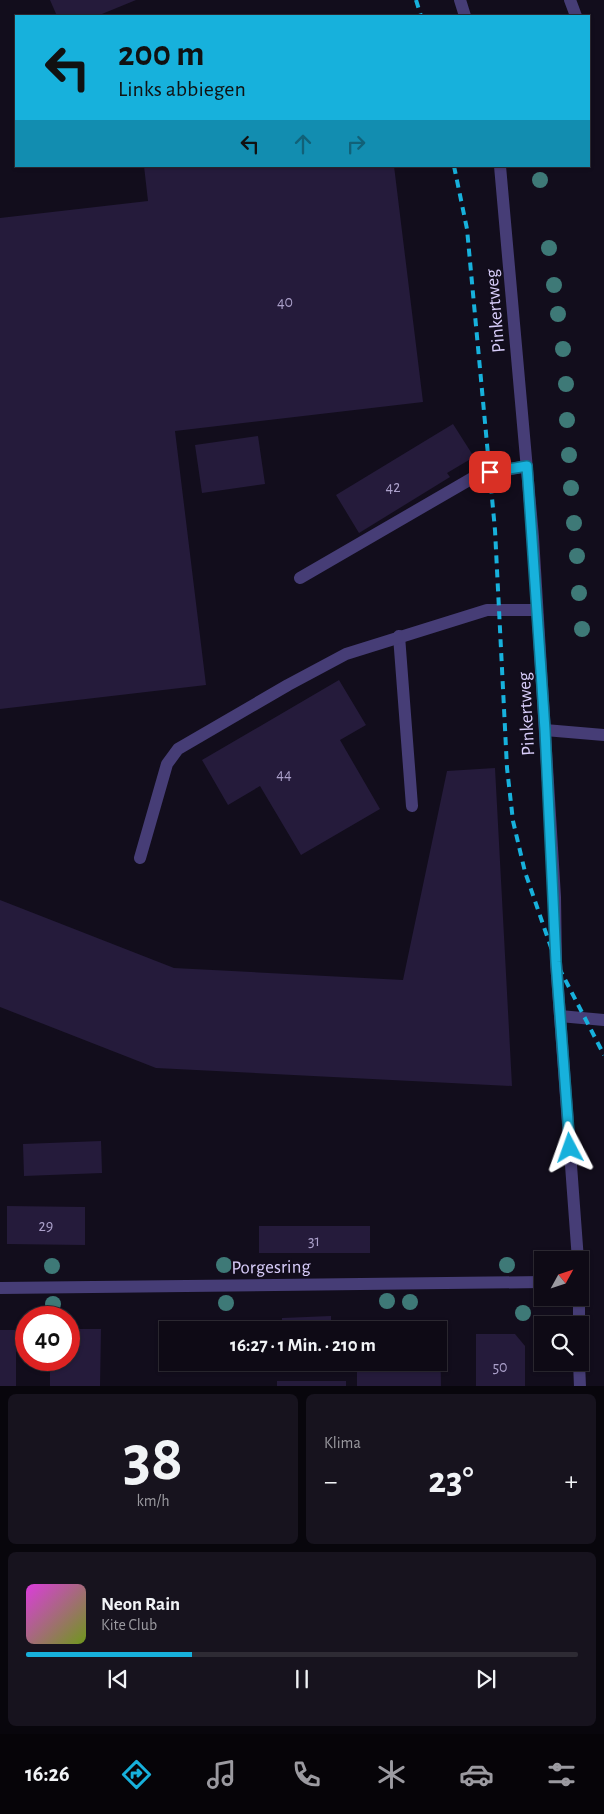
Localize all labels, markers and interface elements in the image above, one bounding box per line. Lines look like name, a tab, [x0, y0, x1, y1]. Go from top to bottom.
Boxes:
icon: left	[35, 35, 100, 100]
text: 200 m	[118, 37, 205, 72]
text: Links abbiegen	[118, 78, 246, 100]
icon: left	[236, 130, 264, 158]
icon: ahead	[289, 130, 317, 158]
icon: right	[342, 130, 370, 158]
street label: Pinkertweg	[482, 267, 509, 354]
house number: 40	[277, 294, 293, 310]
pin	[469, 451, 511, 493]
icon: arrive	[476, 458, 504, 486]
house number: 42	[386, 479, 400, 495]
street label: Pinkertweg	[515, 671, 538, 756]
house number: 44	[276, 766, 292, 782]
position arrow	[543, 1121, 595, 1173]
house number: 29	[39, 1218, 53, 1234]
house number: 31	[308, 1233, 320, 1249]
north arrow	[534, 1251, 589, 1306]
map controls	[534, 1251, 589, 1371]
street label: Porgesring	[231, 1257, 312, 1278]
speed limit sign: 40	[15, 1306, 80, 1371]
button: search	[534, 1316, 589, 1371]
text: 16:27 · 1 Min. · 210 m	[230, 1336, 376, 1355]
house number: 50	[492, 1359, 508, 1375]
text: 38	[123, 1427, 183, 1492]
text: Klima	[324, 1435, 361, 1451]
text: 23°	[428, 1462, 474, 1500]
text: −	[324, 1468, 337, 1496]
text: +	[565, 1468, 578, 1496]
text: km/h	[136, 1493, 170, 1509]
text: Neon Rain	[101, 1595, 180, 1614]
text: Kite Club	[101, 1617, 157, 1633]
icon: previous	[104, 1665, 132, 1693]
icon: pause	[288, 1665, 316, 1693]
icon: next	[472, 1665, 500, 1693]
icon: directions	[119, 1757, 154, 1792]
icon: music	[204, 1757, 239, 1792]
icon: phone	[289, 1757, 324, 1792]
icon: climate	[374, 1757, 409, 1792]
icon: car	[459, 1757, 494, 1792]
icon: filters	[544, 1757, 579, 1792]
text: 16:26	[25, 1763, 70, 1785]

